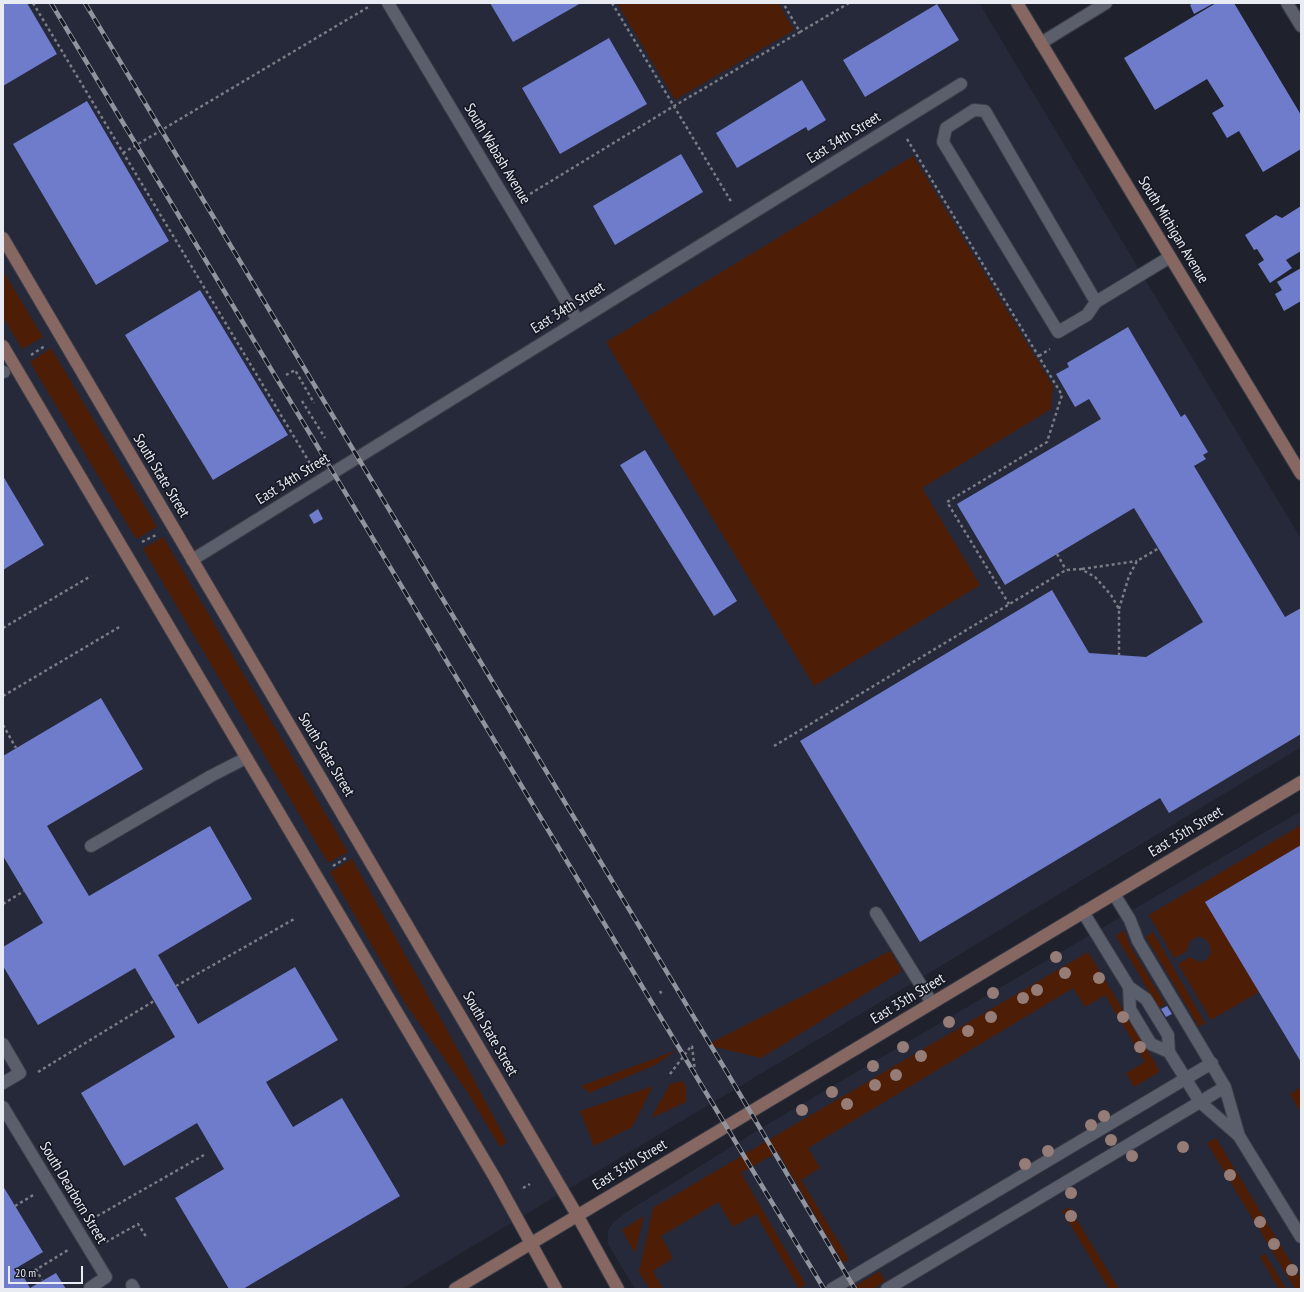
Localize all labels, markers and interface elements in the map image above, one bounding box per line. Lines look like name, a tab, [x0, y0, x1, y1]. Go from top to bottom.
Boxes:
street label: South Wabash Avenue	[460, 100, 534, 208]
street label: East 34th Street	[804, 108, 884, 168]
street label: South Michigan Avenue	[1134, 173, 1212, 287]
street label: East 34th Street	[528, 278, 608, 338]
street label: South State Street	[129, 431, 193, 521]
street label: East 34th Street	[253, 449, 333, 509]
street label: South State Street	[294, 710, 358, 800]
street label: East 35th Street	[1146, 803, 1226, 861]
street label: East 35th Street	[868, 970, 948, 1028]
street label: South State Street	[459, 989, 521, 1079]
street label: East 35th Street	[590, 1136, 670, 1194]
street label: South Dearborn Street	[36, 1139, 110, 1247]
scale bar	[10, 1258, 85, 1284]
text: 20 m	[15, 1265, 36, 1280]

